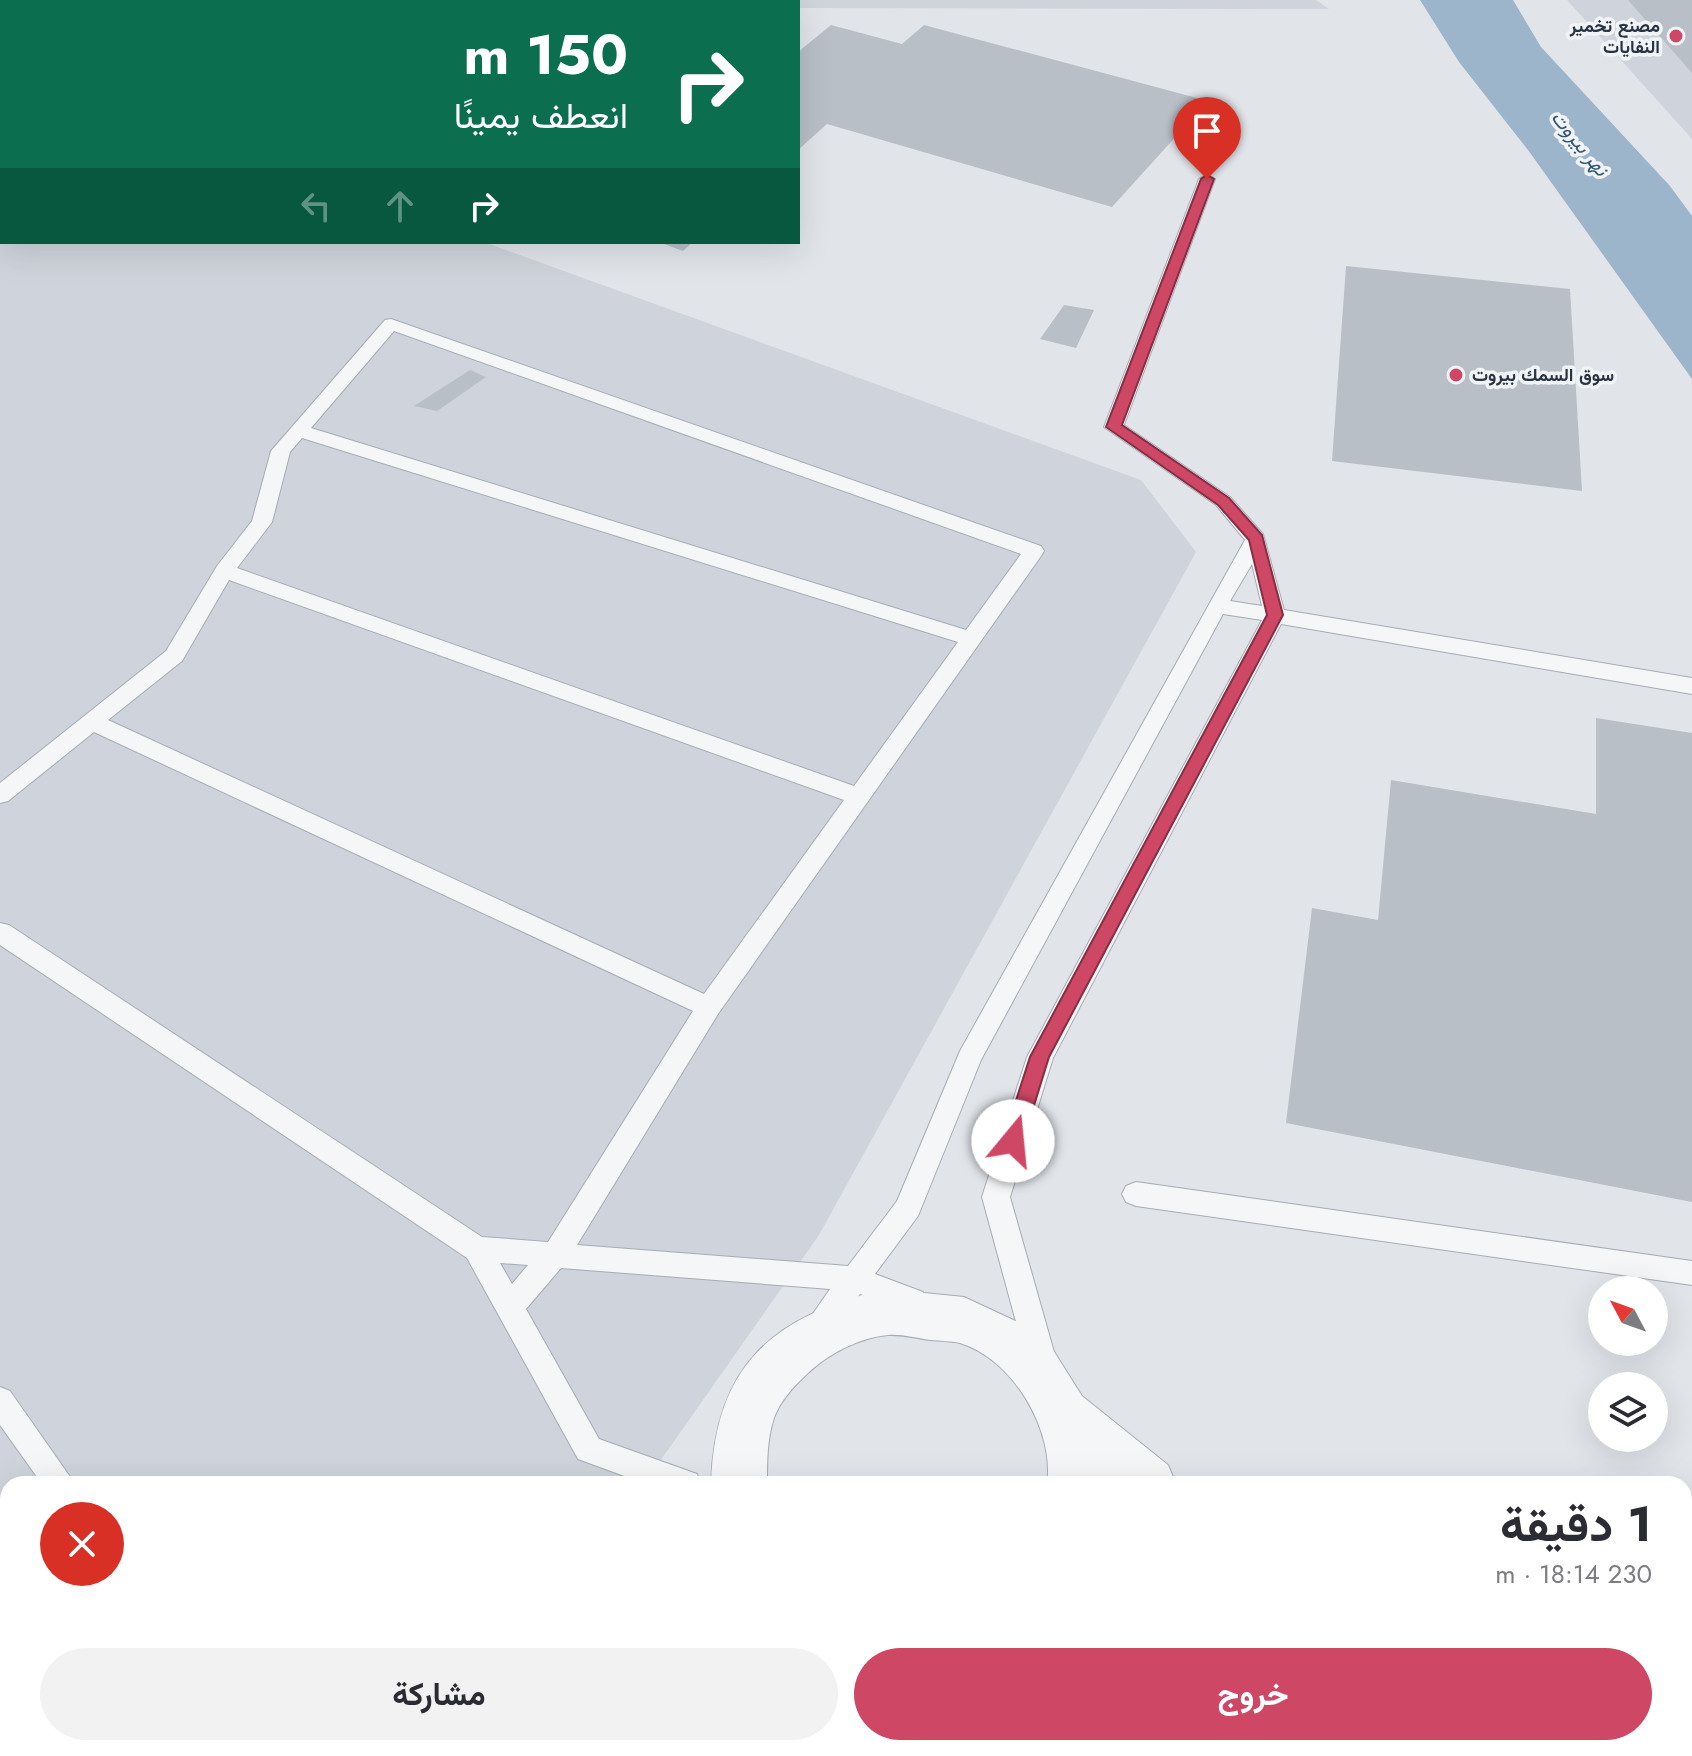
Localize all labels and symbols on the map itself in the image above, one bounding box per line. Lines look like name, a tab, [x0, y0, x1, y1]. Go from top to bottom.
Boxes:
place label: مصنع تخمير النفايات	[1569, 13, 1660, 60]
marker: مصنع تخمير النفايات	[1667, 27, 1685, 45]
pin	[1173, 97, 1241, 179]
water label: نهر بيروت	[1544, 104, 1616, 183]
place label: سوق السمك بيروت	[1472, 362, 1614, 388]
marker: سوق السمك بيروت	[1447, 366, 1465, 384]
position arrow	[971, 1099, 1055, 1183]
north arrow	[1588, 1276, 1668, 1356]

